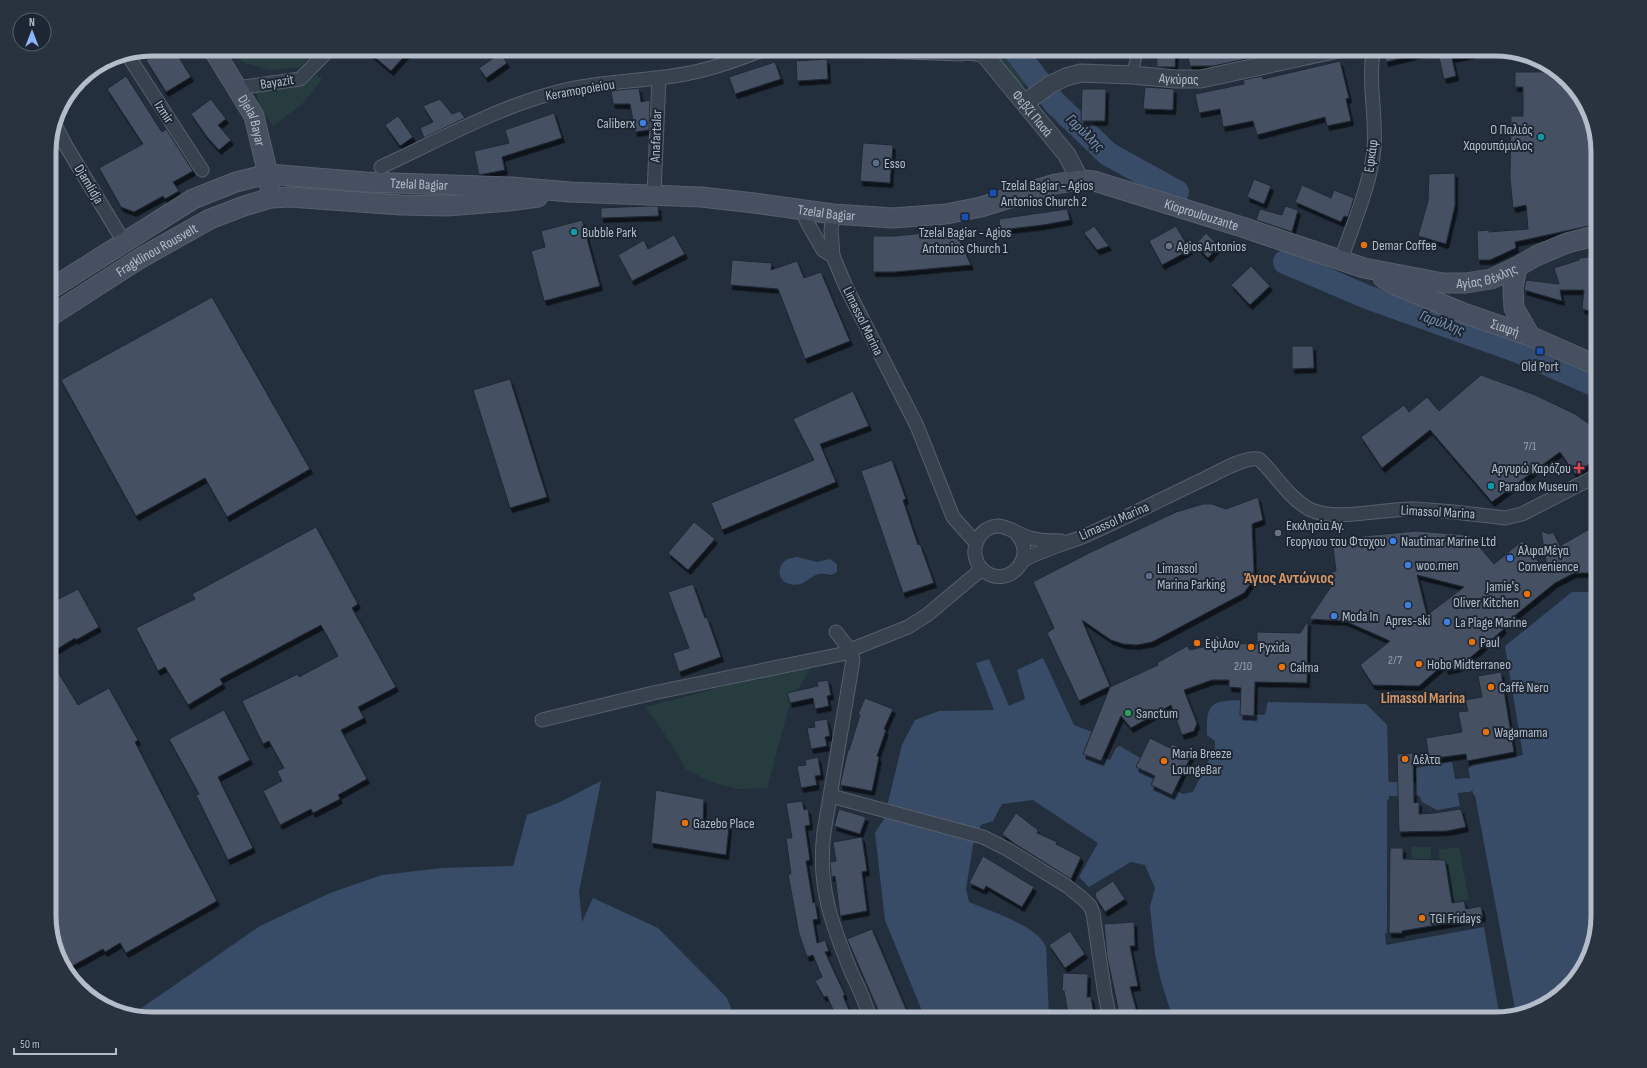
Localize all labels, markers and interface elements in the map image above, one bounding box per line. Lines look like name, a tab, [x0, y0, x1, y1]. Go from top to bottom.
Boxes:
north arrow	[12, 12, 52, 52]
text: N	[29, 16, 35, 29]
street label: Αγκύρας	[1157, 69, 1199, 88]
street label: Bayazit	[259, 71, 295, 93]
street label: Keramopoieiou	[544, 76, 616, 104]
street label: Φεβζί Πασά	[1009, 86, 1057, 140]
street label: Djelal Bayar	[234, 91, 269, 148]
street label: Izmir	[150, 98, 178, 126]
street label: Anafartalar	[647, 109, 665, 164]
water label: Γαρύλλης	[1062, 110, 1108, 156]
place label: Caliberx	[597, 115, 636, 132]
marker: Caliberx	[638, 118, 648, 128]
place label: Ο Παλιός Χαρουπόμυλος	[1463, 121, 1533, 154]
marker: Ο Παλιός Χαρουπόμυλος	[1536, 132, 1546, 142]
street label: Εφκάφ	[1360, 138, 1382, 174]
place label: Esso	[884, 155, 906, 172]
marker: Esso	[871, 158, 881, 168]
street label: Djamlidja	[71, 161, 107, 207]
street label: Tzelal Bagiar	[390, 174, 448, 193]
place label: Tzelal Bagiar - Agios Antonios Church 2	[1000, 177, 1093, 210]
marker: Tzelal Bagiar - Agios Antonios Church 2	[988, 188, 998, 198]
street label: Kioproulouzante	[1163, 195, 1241, 234]
street label: Tzelal Bagiar	[797, 201, 856, 224]
marker: Tzelal Bagiar - Agios Antonios Church 1	[960, 212, 970, 222]
street label: Fragklinou Rousvelt	[113, 219, 200, 280]
place label: Bubble Park	[582, 224, 637, 241]
place label: Tzelal Bagiar - Agios Antonios Church 1	[919, 224, 1011, 257]
marker: Bubble Park	[569, 227, 579, 237]
place label: Demar Coffee	[1372, 237, 1437, 254]
place label: Agios Antonios	[1176, 238, 1246, 255]
marker: Demar Coffee	[1359, 240, 1369, 250]
marker: Agios Antonios	[1164, 241, 1174, 251]
street label: Αγίας Θέκλης	[1455, 260, 1520, 292]
street label: Limassol Marina	[839, 284, 887, 358]
water label: Γαρύλλης	[1417, 306, 1467, 340]
street label: Σιαφή	[1489, 315, 1522, 340]
marker: Old Port	[1535, 346, 1545, 356]
place label: Old Port	[1521, 358, 1559, 375]
house number: 7/1	[1524, 439, 1537, 454]
place label: Αργυρώ Καρόζου	[1491, 460, 1571, 477]
marker: Αργυρώ Καρόζου	[1574, 463, 1584, 473]
place label: Paradox Museum	[1499, 478, 1578, 495]
marker: Paradox Museum	[1486, 481, 1496, 491]
street label: Limassol Marina	[1077, 498, 1151, 544]
street label: Limassol Marina	[1400, 502, 1476, 522]
place label: Εκκλησία Αγ. Γεοργιου του Φτοχου	[1286, 517, 1386, 550]
marker: Εκκλησία Αγ. Γεοργιου του Φτοχου	[1273, 528, 1283, 538]
place label: Nautimar Marine Ltd	[1401, 533, 1496, 550]
marker: Nautimar Marine Ltd	[1388, 536, 1398, 546]
place label: ΑλφαMέγα Convenience	[1517, 542, 1579, 575]
marker: ΑλφαMέγα Convenience	[1505, 553, 1515, 563]
place label: woo.men	[1416, 557, 1459, 574]
place label: Limassol Marina Parking	[1157, 560, 1226, 593]
marker: woo.men	[1403, 560, 1413, 570]
district label: Άγιος Αντώνιος	[1244, 569, 1334, 588]
marker: Limassol Marina Parking	[1144, 571, 1154, 581]
place label: Jamie's Oliver Kitchen	[1453, 578, 1519, 611]
marker: Jamie's Oliver Kitchen	[1522, 589, 1532, 599]
marker: Apres-ski	[1403, 600, 1413, 610]
place label: Moda In	[1342, 608, 1378, 625]
marker: Moda In	[1329, 611, 1339, 621]
place label: Apres-ski	[1385, 612, 1430, 629]
place label: La Plage Marine	[1455, 614, 1527, 631]
marker: La Plage Marine	[1442, 617, 1452, 627]
place label: Paul	[1480, 634, 1500, 651]
place label: Εψιλον	[1205, 635, 1240, 652]
marker: Paul	[1467, 637, 1477, 647]
marker: Εψιλον	[1192, 638, 1202, 648]
place label: Pyxida	[1259, 639, 1290, 656]
marker: Pyxida	[1246, 642, 1256, 652]
house number: 2/7	[1388, 653, 1402, 668]
place label: Hobo Midterraneo	[1427, 656, 1511, 673]
house number: 2/10	[1234, 659, 1252, 674]
place label: Calma	[1290, 659, 1319, 676]
marker: Hobo Midterraneo	[1414, 659, 1424, 669]
marker: Calma	[1277, 662, 1287, 672]
place label: Caffè Nero	[1499, 679, 1549, 696]
marker: Caffè Nero	[1486, 682, 1496, 692]
district label: Limassol Marina	[1381, 689, 1465, 708]
place label: Sanctum	[1136, 705, 1178, 722]
marker: Sanctum	[1123, 708, 1133, 718]
place label: Wagamama	[1494, 724, 1548, 741]
marker: Wagamama	[1481, 727, 1491, 737]
place label: Maria Breeze LoungeBar	[1172, 745, 1232, 778]
place label: Δέλτα	[1413, 751, 1441, 768]
marker: Δέλτα	[1400, 754, 1410, 764]
marker: Maria Breeze LoungeBar	[1159, 756, 1169, 766]
place label: Gazebo Place	[693, 815, 755, 832]
marker: Gazebo Place	[680, 818, 690, 828]
place label: TGI Fridays	[1430, 910, 1481, 927]
marker: TGI Fridays	[1417, 913, 1427, 923]
scale bar	[14, 1030, 116, 1056]
text: 50 m	[20, 1037, 40, 1052]

